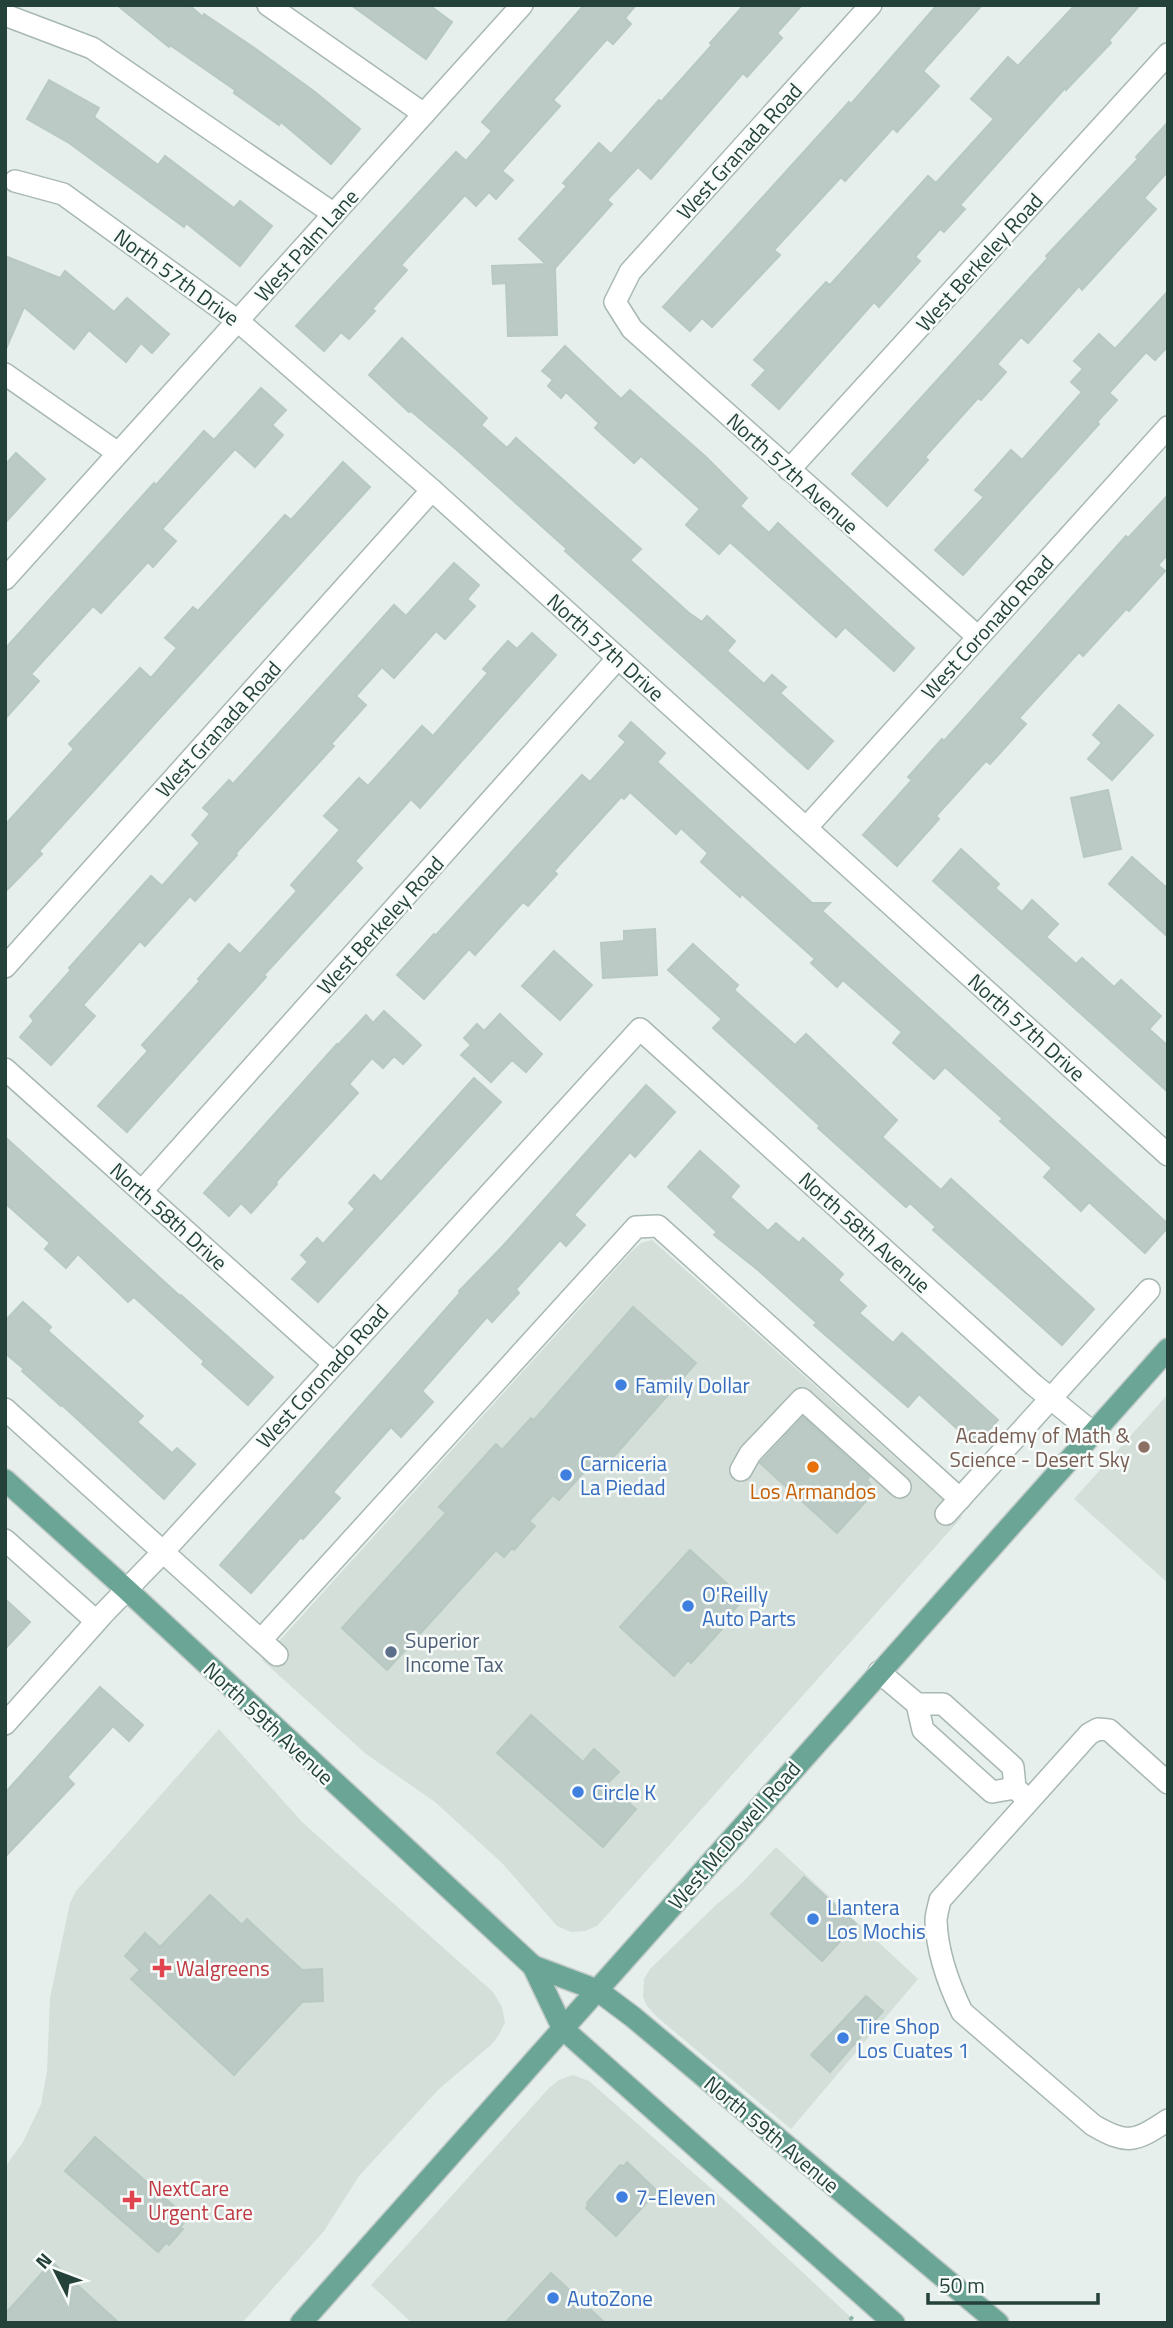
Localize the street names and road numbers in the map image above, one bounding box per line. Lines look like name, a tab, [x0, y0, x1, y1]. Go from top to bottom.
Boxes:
street label: West Granada Road	[669, 75, 809, 227]
street label: West Palm Lane	[246, 181, 366, 309]
street label: West Berkeley Road	[908, 185, 1050, 339]
street label: North 57th Drive	[108, 220, 246, 334]
street label: North 57th Avenue	[720, 405, 866, 541]
street label: West Coronado Road	[913, 548, 1061, 706]
street label: North 57th Drive	[540, 585, 672, 709]
street label: West Granada Road	[148, 653, 288, 805]
street label: West Berkeley Road	[309, 848, 451, 1002]
street label: North 57th Drive	[961, 965, 1093, 1089]
street label: North 58th Drive	[103, 1154, 235, 1278]
street label: North 58th Avenue	[792, 1164, 938, 1300]
street label: West Coronado Road	[248, 1297, 396, 1455]
street label: North 59th Avenue	[197, 1654, 341, 1792]
street label: West McDowell Road	[660, 1754, 808, 1916]
street label: North 59th Avenue	[697, 2068, 847, 2200]

